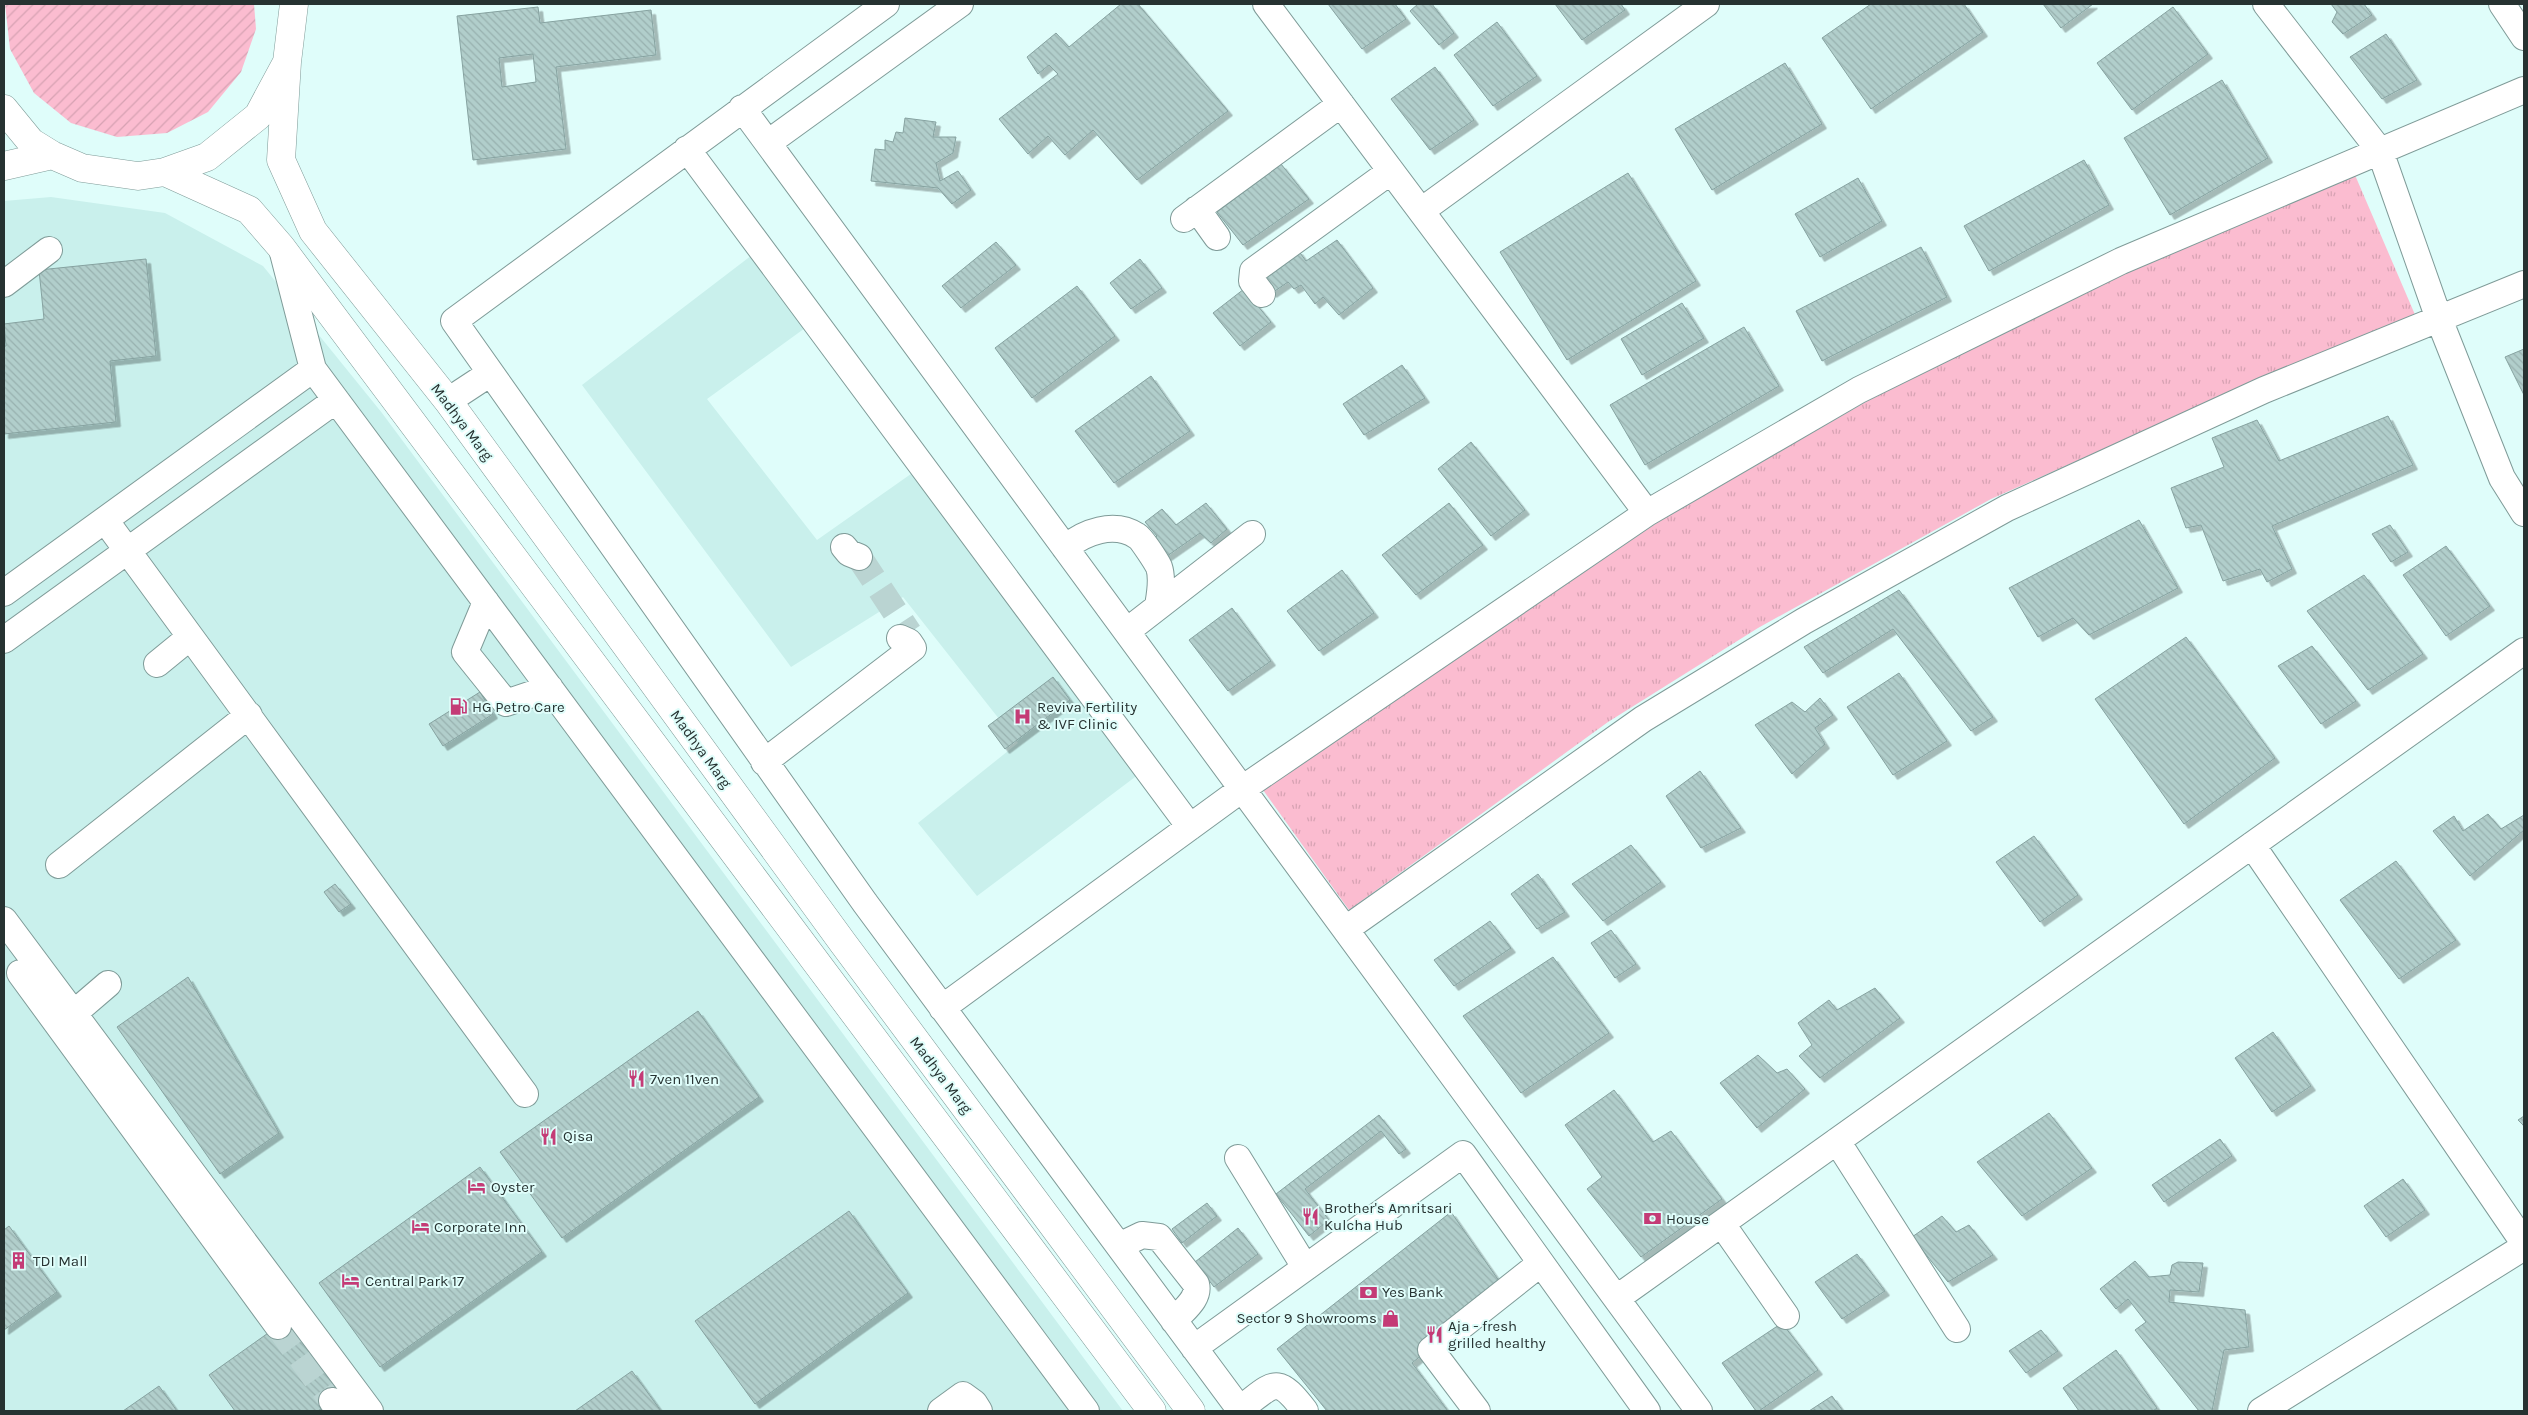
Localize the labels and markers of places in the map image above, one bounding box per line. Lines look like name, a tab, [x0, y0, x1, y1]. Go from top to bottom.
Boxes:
fuel station icon: HG Petro Care	[448, 697, 468, 717]
place label: HG Petro Care	[472, 698, 565, 716]
place label: Reviva Fertility & IVF Clinic	[1037, 698, 1137, 733]
hospital icon: Reviva Fertility & IVF Clinic	[1013, 706, 1033, 726]
restaurant icon: 7ven 11ven	[626, 1069, 646, 1089]
place label: 7ven 11ven	[650, 1070, 719, 1088]
restaurant icon: Qisa	[539, 1126, 559, 1146]
place label: Qisa	[563, 1127, 593, 1145]
hotel icon: Oyster	[467, 1177, 487, 1197]
place label: Oyster	[491, 1178, 535, 1196]
place label: Brother's Amritsari Kulcha Hub	[1324, 1199, 1452, 1234]
restaurant icon: Brother's Amritsari Kulcha Hub	[1300, 1207, 1320, 1227]
bank icon: House	[1642, 1209, 1662, 1229]
place label: House	[1666, 1210, 1709, 1228]
hotel icon: Corporate Inn	[410, 1217, 430, 1237]
place label: Corporate Inn	[434, 1218, 527, 1236]
building icon: TDI Mall	[9, 1251, 29, 1271]
place label: TDI Mall	[33, 1252, 88, 1270]
hotel icon: Central Park 17	[341, 1271, 361, 1291]
place label: Central Park 17	[365, 1272, 464, 1290]
bank icon: Yes Bank	[1358, 1282, 1378, 1302]
place label: Yes Bank	[1382, 1283, 1444, 1301]
shop icon: Sector 9 Showrooms	[1381, 1308, 1401, 1328]
place label: Sector 9 Showrooms	[1236, 1309, 1377, 1327]
place label: Aja - fresh grilled healthy	[1448, 1317, 1546, 1352]
restaurant icon: Aja - fresh grilled healthy	[1424, 1325, 1444, 1345]

